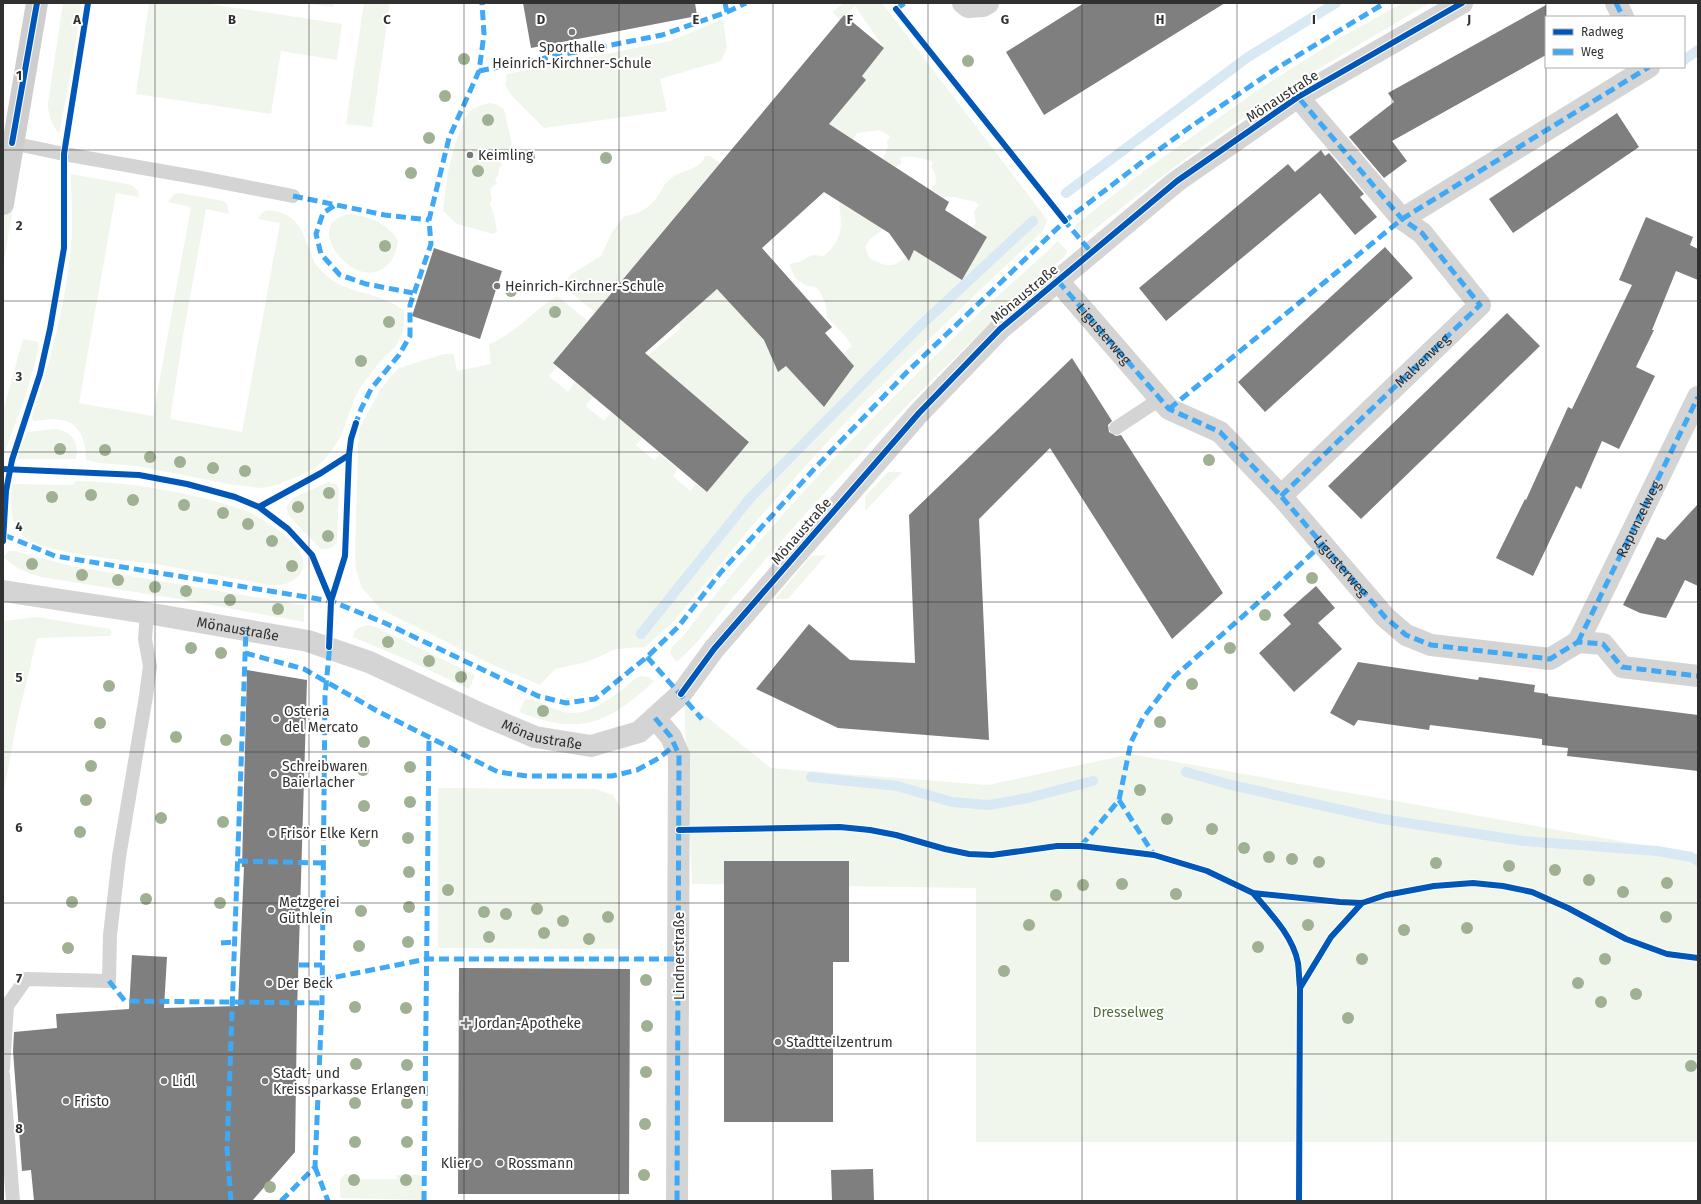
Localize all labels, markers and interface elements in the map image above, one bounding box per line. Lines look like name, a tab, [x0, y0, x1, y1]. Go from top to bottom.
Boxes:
text: A	[72, 12, 81, 27]
text: B	[228, 12, 236, 27]
text: C	[383, 12, 391, 27]
text: D	[537, 12, 546, 27]
text: E	[693, 12, 700, 27]
text: F	[847, 12, 854, 27]
text: G	[1001, 12, 1009, 27]
text: H	[1156, 12, 1164, 27]
text: I	[1312, 12, 1316, 27]
text: J	[1466, 12, 1471, 27]
legend	[1545, 16, 1685, 68]
text: Radweg	[1581, 25, 1624, 39]
marker: Sporthalle Heinrich-Kirchner-Schule	[567, 27, 577, 37]
place label: Sporthalle Heinrich-Kirchner-Schule	[492, 39, 652, 72]
text: Weg	[1581, 45, 1604, 59]
street label: Mönaustraße	[1243, 67, 1322, 126]
text: 1	[16, 68, 22, 83]
place label: Keimling	[478, 147, 534, 164]
marker: Keimling	[465, 150, 475, 160]
text: 2	[16, 218, 23, 233]
street label: Mönaustraße	[987, 261, 1062, 328]
place label: Heinrich-Kirchner-Schule	[505, 278, 664, 295]
marker: Heinrich-Kirchner-Schule	[492, 281, 502, 291]
street label: Ligusterweg	[1072, 300, 1135, 369]
street label: Malvenweg	[1392, 330, 1454, 391]
text: 3	[15, 369, 23, 384]
street label: Rapunzelweg	[1613, 477, 1665, 560]
street label: Mönaustraße	[768, 494, 835, 568]
text: 4	[15, 519, 23, 534]
street label: Ligusterweg	[1310, 532, 1372, 601]
street label: Mönaustraße	[195, 614, 280, 645]
text: 5	[16, 670, 23, 685]
place label: Osteria del Mercato	[284, 703, 359, 736]
marker: Osteria del Mercato	[271, 714, 281, 724]
street label: Mönaustraße	[499, 716, 583, 753]
place label: Schreibwaren Baierlacher	[282, 758, 368, 791]
marker: Schreibwaren Baierlacher	[269, 769, 279, 779]
text: 6	[15, 820, 23, 835]
place label: Frisör Elke Kern	[280, 825, 379, 842]
marker: Frisör Elke Kern	[267, 828, 277, 838]
place label: Metzgerei Güthlein	[279, 894, 340, 927]
marker: Metzgerei Güthlein	[266, 905, 276, 915]
street label: Lindnerstraße	[671, 912, 688, 1000]
text: 7	[16, 971, 22, 986]
place label: Der Beck	[277, 975, 334, 992]
marker: Der Beck	[264, 978, 274, 988]
park label: Dresselweg	[1092, 1004, 1164, 1021]
place label: Jordan-Apotheke	[474, 1015, 581, 1032]
marker: Jordan-Apotheke	[461, 1018, 471, 1028]
place label: Stadtteilzentrum	[786, 1034, 893, 1051]
marker: Stadtteilzentrum	[773, 1037, 783, 1047]
place label: Stadt- und Kreissparkasse Erlangen	[273, 1065, 426, 1098]
place label: Lidl	[172, 1073, 195, 1090]
marker: Lidl	[159, 1076, 169, 1086]
marker: Stadt- und Kreissparkasse Erlangen	[260, 1076, 270, 1086]
place label: Fristo	[74, 1093, 109, 1110]
marker: Fristo	[61, 1096, 71, 1106]
text: 8	[15, 1121, 23, 1136]
place label: Klier	[441, 1155, 471, 1172]
place label: Rossmann	[508, 1155, 573, 1172]
marker: Klier	[473, 1158, 483, 1168]
marker: Rossmann	[495, 1158, 505, 1168]

